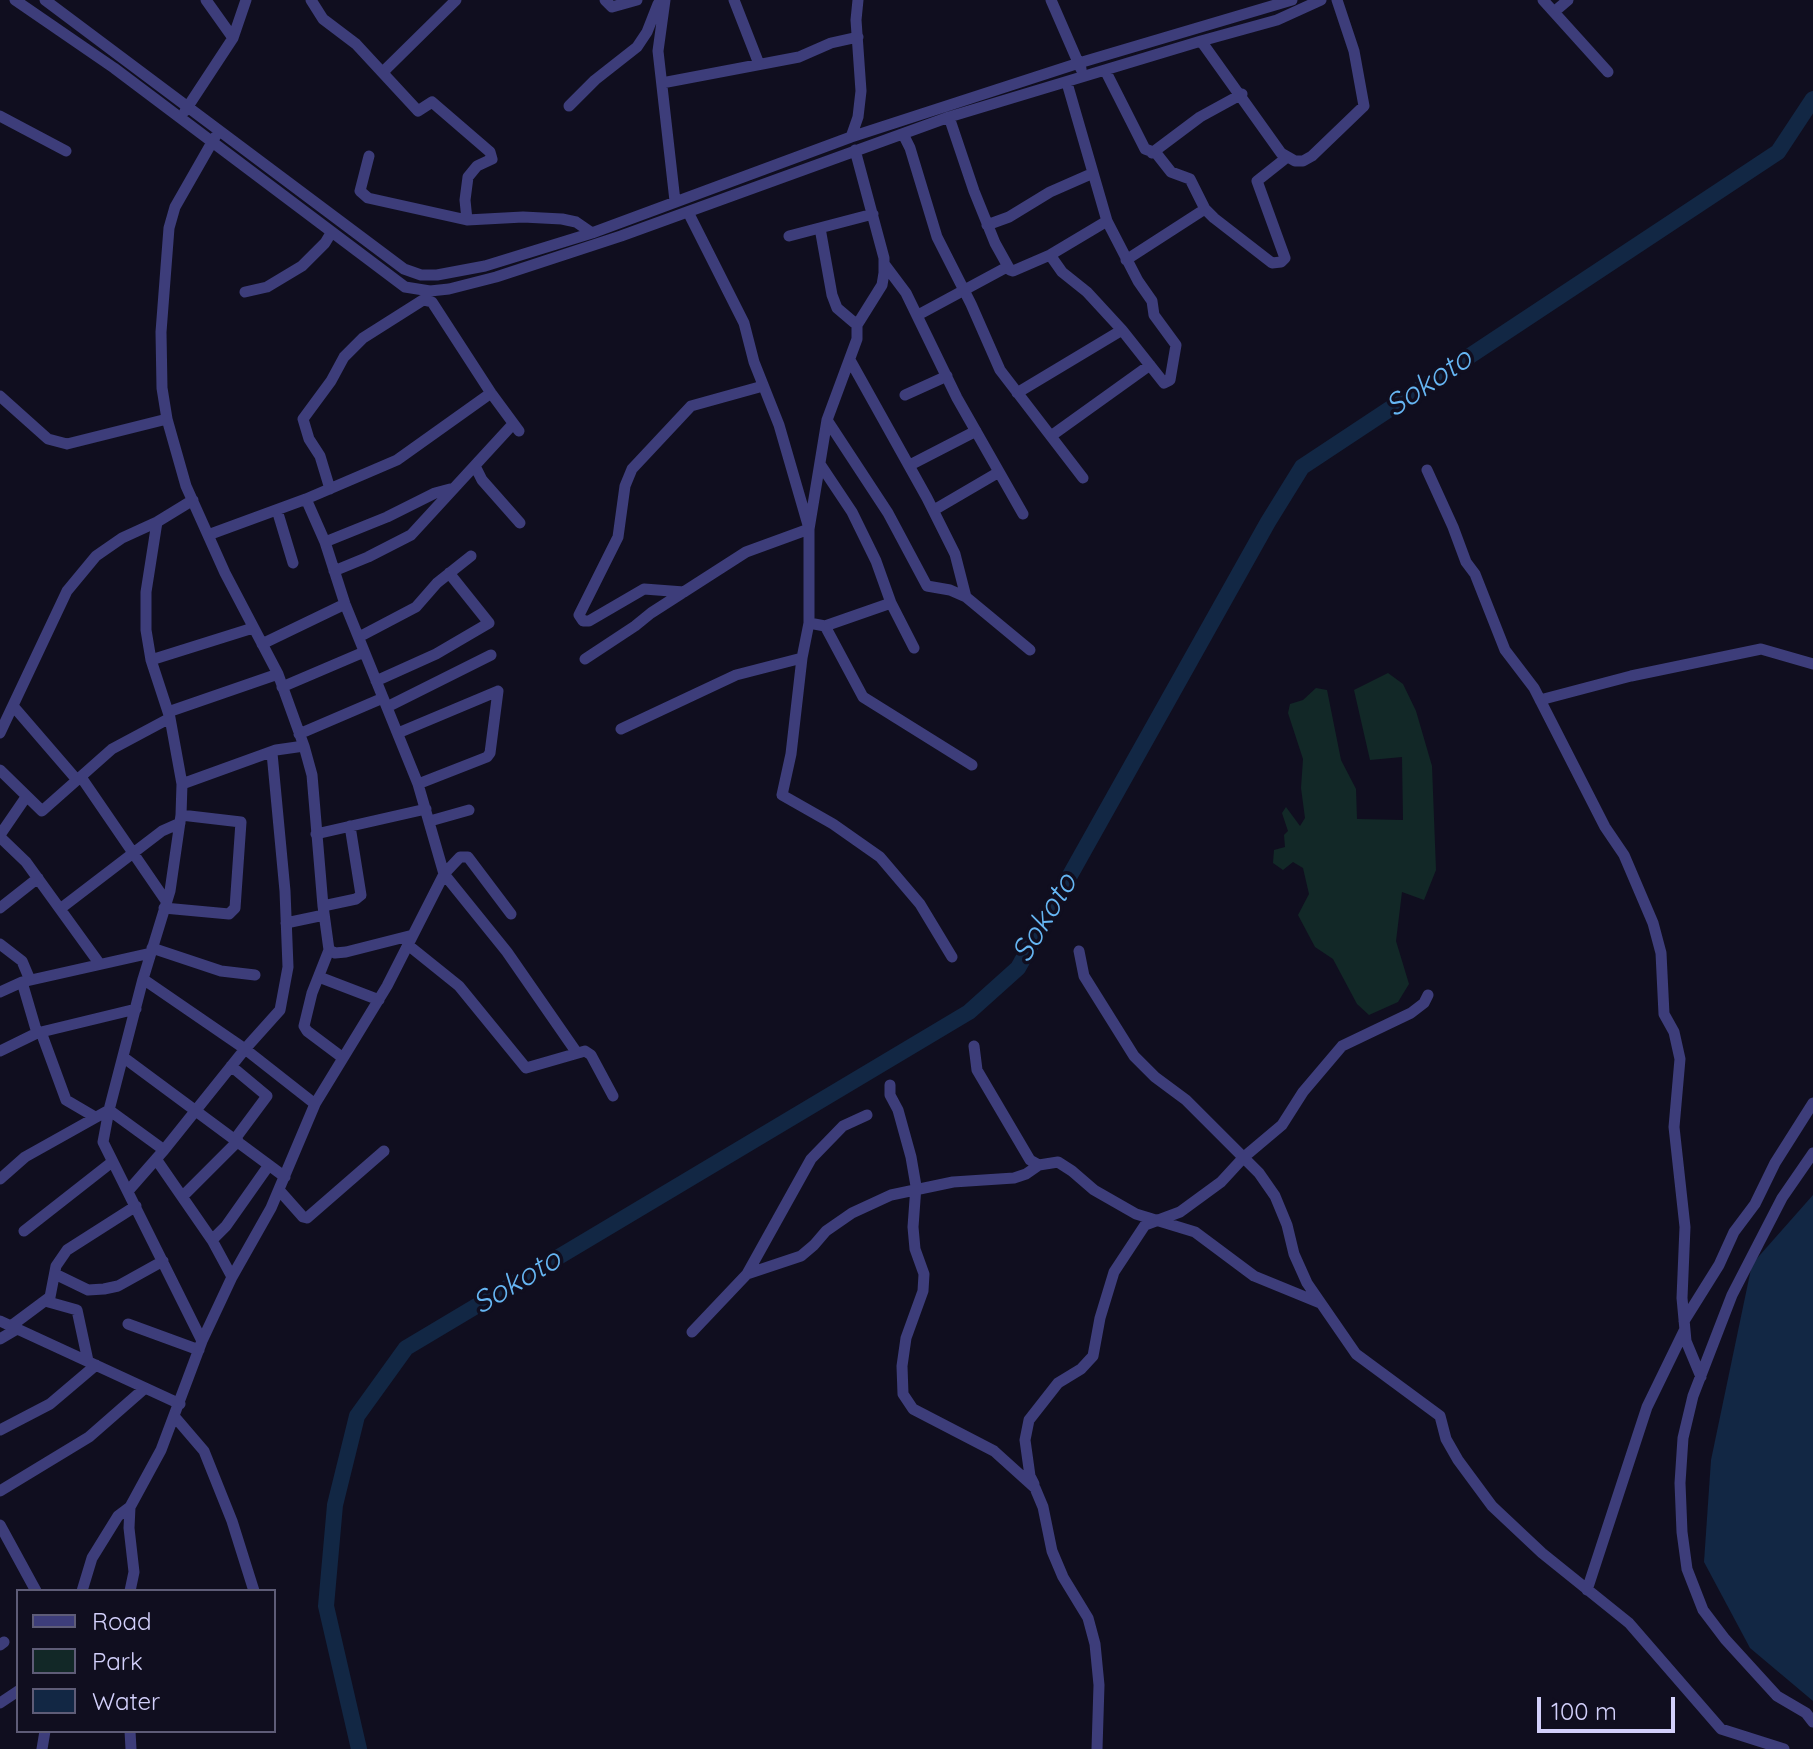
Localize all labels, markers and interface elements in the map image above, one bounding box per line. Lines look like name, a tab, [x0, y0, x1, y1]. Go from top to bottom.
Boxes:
water label: Sokoto	[1379, 341, 1479, 425]
water label: Sokoto	[1005, 867, 1085, 969]
water label: Sokoto	[466, 1242, 568, 1322]
legend	[16, 1589, 276, 1733]
text: Road	[92, 1606, 152, 1636]
text: Park	[92, 1646, 143, 1676]
scale bar	[1541, 1681, 1679, 1731]
text: Water	[92, 1686, 160, 1716]
text: 100 m	[1551, 1696, 1617, 1726]

